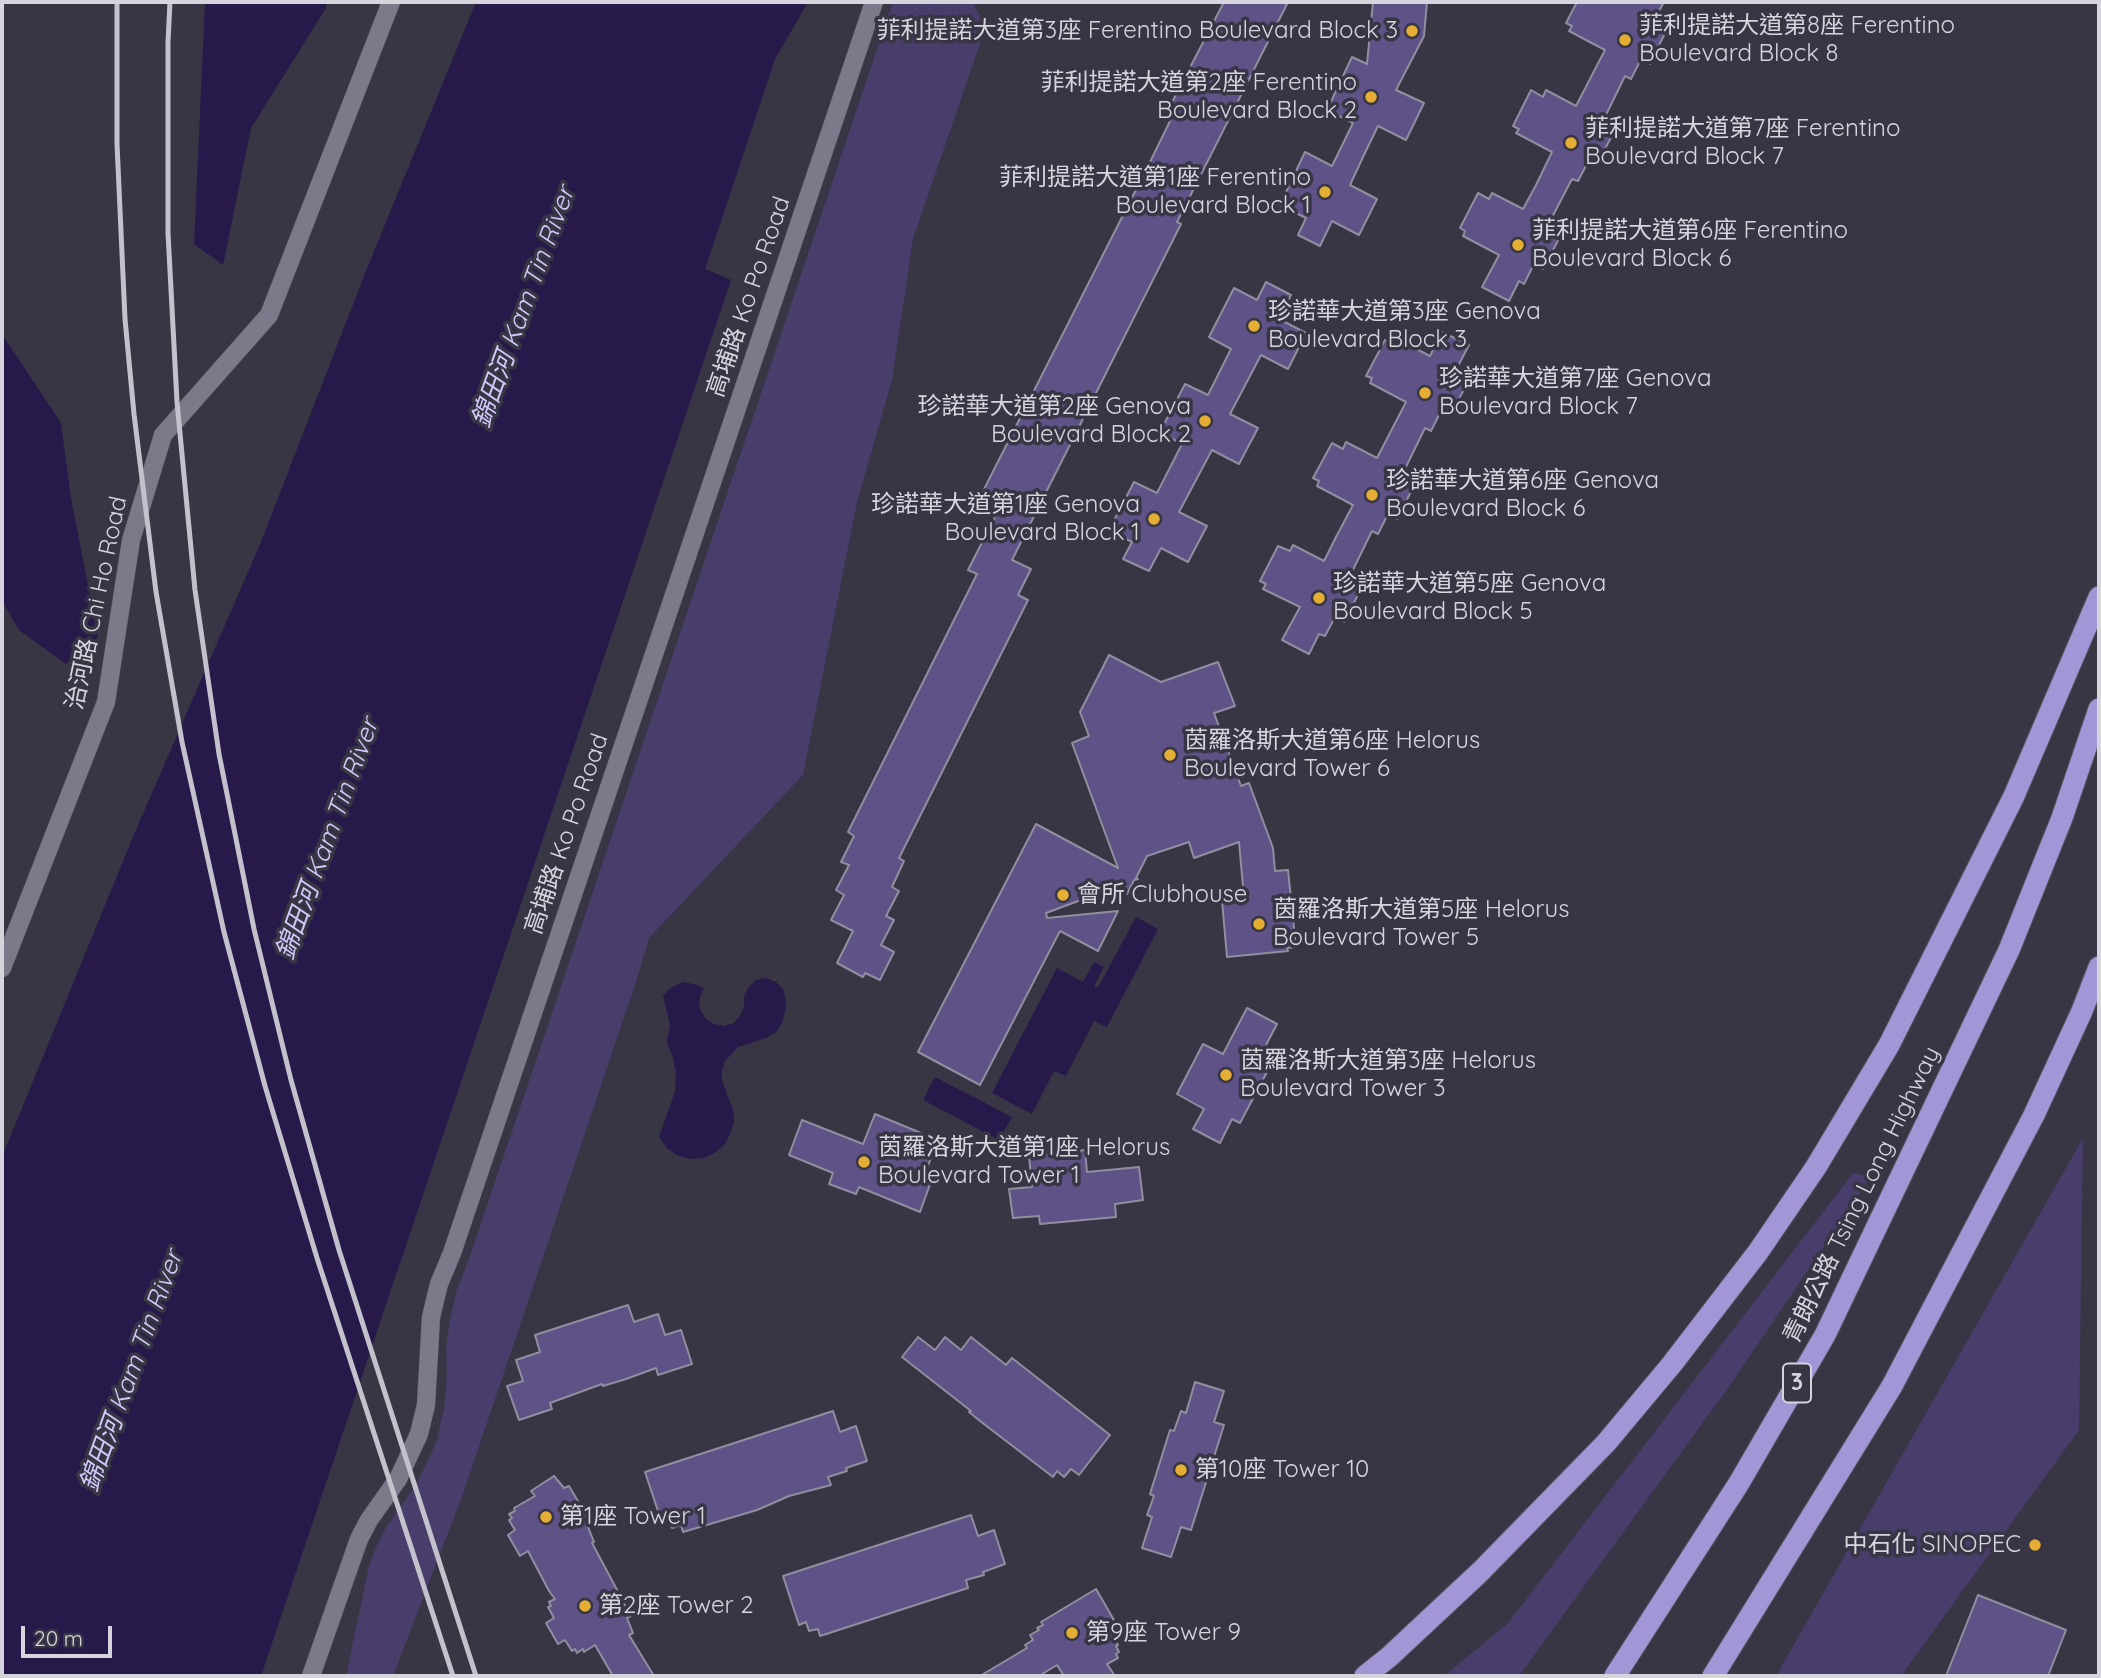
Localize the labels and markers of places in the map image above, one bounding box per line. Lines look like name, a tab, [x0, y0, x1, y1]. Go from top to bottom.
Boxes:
place label: 菲利提諾大道第8座 Ferentino Boulevard Block 8	[1639, 12, 1955, 68]
place label: 菲利提諾大道第3座 Ferentino Boulevard Block 3	[877, 17, 1398, 45]
marker: 菲利提諾大道第3座 Ferentino Boulevard Block 3	[1404, 23, 1420, 39]
marker: 菲利提諾大道第8座 Ferentino Boulevard Block 8	[1617, 32, 1633, 48]
place label: 菲利提諾大道第2座 Ferentino Boulevard Block 2	[1041, 69, 1357, 125]
marker: 菲利提諾大道第2座 Ferentino Boulevard Block 2	[1363, 89, 1379, 105]
place label: 菲利提諾大道第7座 Ferentino Boulevard Block 7	[1585, 115, 1900, 171]
marker: 菲利提諾大道第7座 Ferentino Boulevard Block 7	[1563, 135, 1579, 151]
place label: 菲利提諾大道第1座 Ferentino Boulevard Block 1	[999, 164, 1311, 220]
marker: 菲利提諾大道第1座 Ferentino Boulevard Block 1	[1317, 184, 1333, 200]
place label: 菲利提諾大道第6座 Ferentino Boulevard Block 6	[1532, 217, 1848, 273]
marker: 菲利提諾大道第6座 Ferentino Boulevard Block 6	[1510, 237, 1526, 253]
place label: 珍諾華大道第3座 Genova Boulevard Block 3	[1268, 298, 1541, 354]
marker: 珍諾華大道第3座 Genova Boulevard Block 3	[1246, 318, 1262, 334]
place label: 珍諾華大道第7座 Genova Boulevard Block 7	[1439, 365, 1712, 421]
marker: 珍諾華大道第7座 Genova Boulevard Block 7	[1417, 385, 1433, 401]
place label: 珍諾華大道第2座 Genova Boulevard Block 2	[917, 393, 1191, 449]
marker: 珍諾華大道第2座 Genova Boulevard Block 2	[1197, 413, 1213, 429]
place label: 珍諾華大道第6座 Genova Boulevard Block 6	[1386, 467, 1659, 523]
marker: 珍諾華大道第6座 Genova Boulevard Block 6	[1364, 487, 1380, 503]
place label: 珍諾華大道第1座 Genova Boulevard Block 1	[871, 491, 1140, 547]
marker: 珍諾華大道第1座 Genova Boulevard Block 1	[1146, 511, 1162, 527]
place label: 珍諾華大道第5座 Genova Boulevard Block 5	[1333, 570, 1606, 626]
marker: 珍諾華大道第5座 Genova Boulevard Block 5	[1311, 590, 1327, 606]
place label: 茵羅洛斯大道第6座 Helorus Boulevard Tower 6	[1184, 727, 1480, 783]
marker: 茵羅洛斯大道第6座 Helorus Boulevard Tower 6	[1162, 747, 1178, 763]
place label: 會所 Clubhouse	[1077, 881, 1247, 909]
marker: 會所 Clubhouse	[1055, 887, 1071, 903]
place label: 茵羅洛斯大道第5座 Helorus Boulevard Tower 5	[1273, 896, 1569, 952]
marker: 茵羅洛斯大道第5座 Helorus Boulevard Tower 5	[1251, 916, 1267, 932]
place label: 茵羅洛斯大道第3座 Helorus Boulevard Tower 3	[1240, 1047, 1536, 1103]
marker: 茵羅洛斯大道第3座 Helorus Boulevard Tower 3	[1218, 1067, 1234, 1083]
place label: 茵羅洛斯大道第1座 Helorus Boulevard Tower 1	[878, 1134, 1170, 1190]
marker: 茵羅洛斯大道第1座 Helorus Boulevard Tower 1	[856, 1154, 872, 1170]
place label: 第10座 Tower 10	[1195, 1456, 1369, 1484]
marker: 第10座 Tower 10	[1173, 1462, 1189, 1478]
place label: 第1座 Tower 1	[560, 1503, 706, 1531]
marker: 第1座 Tower 1	[538, 1509, 554, 1525]
place label: 中石化 SINOPEC	[1843, 1531, 2021, 1559]
marker: 中石化 SINOPEC	[2027, 1537, 2043, 1553]
place label: 第2座 Tower 2	[599, 1592, 754, 1620]
marker: 第2座 Tower 2	[577, 1598, 593, 1614]
place label: 第9座 Tower 9	[1086, 1619, 1241, 1647]
marker: 第9座 Tower 9	[1064, 1625, 1080, 1641]

